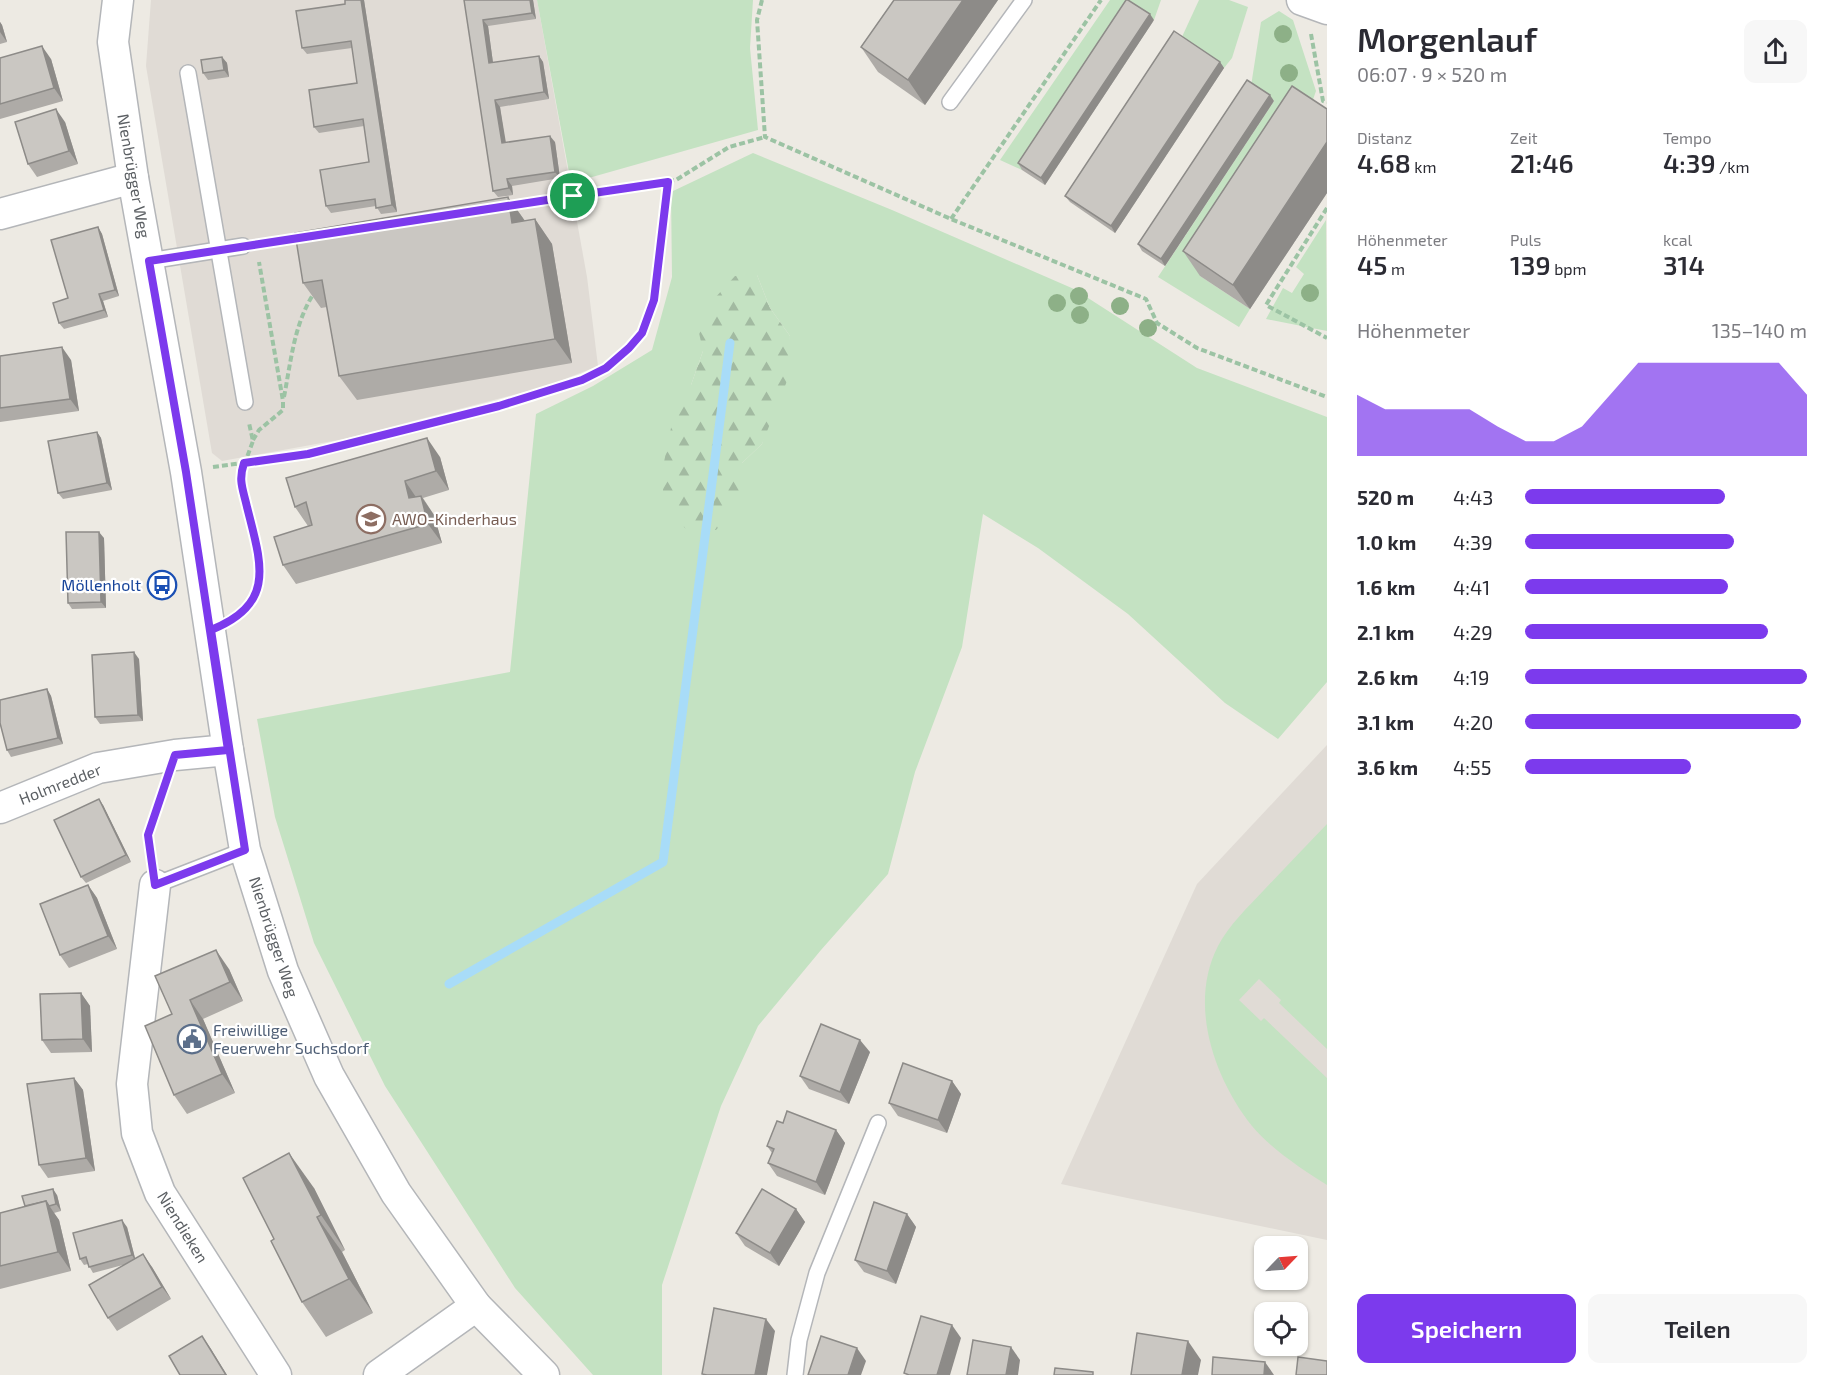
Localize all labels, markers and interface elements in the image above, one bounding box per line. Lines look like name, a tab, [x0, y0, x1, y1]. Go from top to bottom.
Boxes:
text: Morgenlauf	[1357, 19, 1537, 59]
button: share	[1744, 20, 1807, 83]
text: 06:07 · 9 × 520 m	[1357, 62, 1507, 86]
street label: Nienbrügger Weg	[114, 112, 155, 240]
text: Distanz	[1357, 128, 1412, 147]
text: Zeit	[1510, 128, 1538, 147]
text: Tempo	[1663, 128, 1711, 147]
text: 4.68	[1357, 147, 1411, 178]
text: 21:46	[1510, 147, 1574, 178]
text: 4:39	[1663, 147, 1716, 178]
text: km	[1411, 157, 1436, 176]
text: /km	[1716, 157, 1750, 176]
pin	[547, 170, 598, 221]
icon: arrive	[556, 179, 589, 212]
text: Höhenmeter	[1357, 230, 1448, 249]
text: Puls	[1510, 230, 1541, 249]
text: kcal	[1663, 230, 1692, 249]
text: 45	[1357, 249, 1388, 280]
text: 139	[1510, 249, 1551, 280]
text: 314	[1663, 249, 1705, 280]
text: m	[1388, 259, 1405, 278]
text: bpm	[1551, 259, 1587, 278]
text: Höhenmeter	[1357, 318, 1470, 342]
text: 135–140 m	[1712, 318, 1807, 342]
text: 520 m	[1357, 485, 1414, 509]
text: 4:43	[1453, 485, 1493, 509]
school or university icon: AWO-Kinderhaus	[355, 503, 387, 535]
place label: AWO-Kinderhaus	[392, 509, 517, 528]
text: 1.0 km	[1357, 530, 1416, 554]
text: 4:39	[1453, 530, 1493, 554]
bus stop icon: Möllenholt	[146, 569, 178, 601]
place label: Möllenholt	[61, 575, 141, 594]
text: 1.6 km	[1357, 575, 1415, 599]
text: 4:41	[1453, 575, 1490, 599]
text: 2.1 km	[1357, 620, 1414, 644]
text: 4:29	[1453, 620, 1493, 644]
text: 2.6 km	[1357, 665, 1418, 689]
text: 4:19	[1453, 665, 1489, 689]
text: 3.1 km	[1357, 710, 1414, 734]
text: 4:20	[1453, 710, 1493, 734]
text: 3.6 km	[1357, 755, 1418, 779]
text: 4:55	[1453, 755, 1491, 779]
street label: Holmredder	[16, 759, 104, 808]
street label: Nienbrügger Weg	[246, 874, 303, 1000]
place label: Freiwillige Feuerwehr Suchsdorf	[213, 1020, 370, 1057]
public building icon: Freiwillige Feuerwehr Suchsdorf	[176, 1023, 208, 1055]
street label: Niendieken	[154, 1188, 213, 1266]
north arrow	[1254, 1236, 1308, 1290]
map controls	[1254, 1236, 1308, 1356]
button: Speichern	[1357, 1294, 1576, 1363]
button: Teilen	[1588, 1294, 1807, 1363]
button: locate	[1254, 1302, 1308, 1356]

